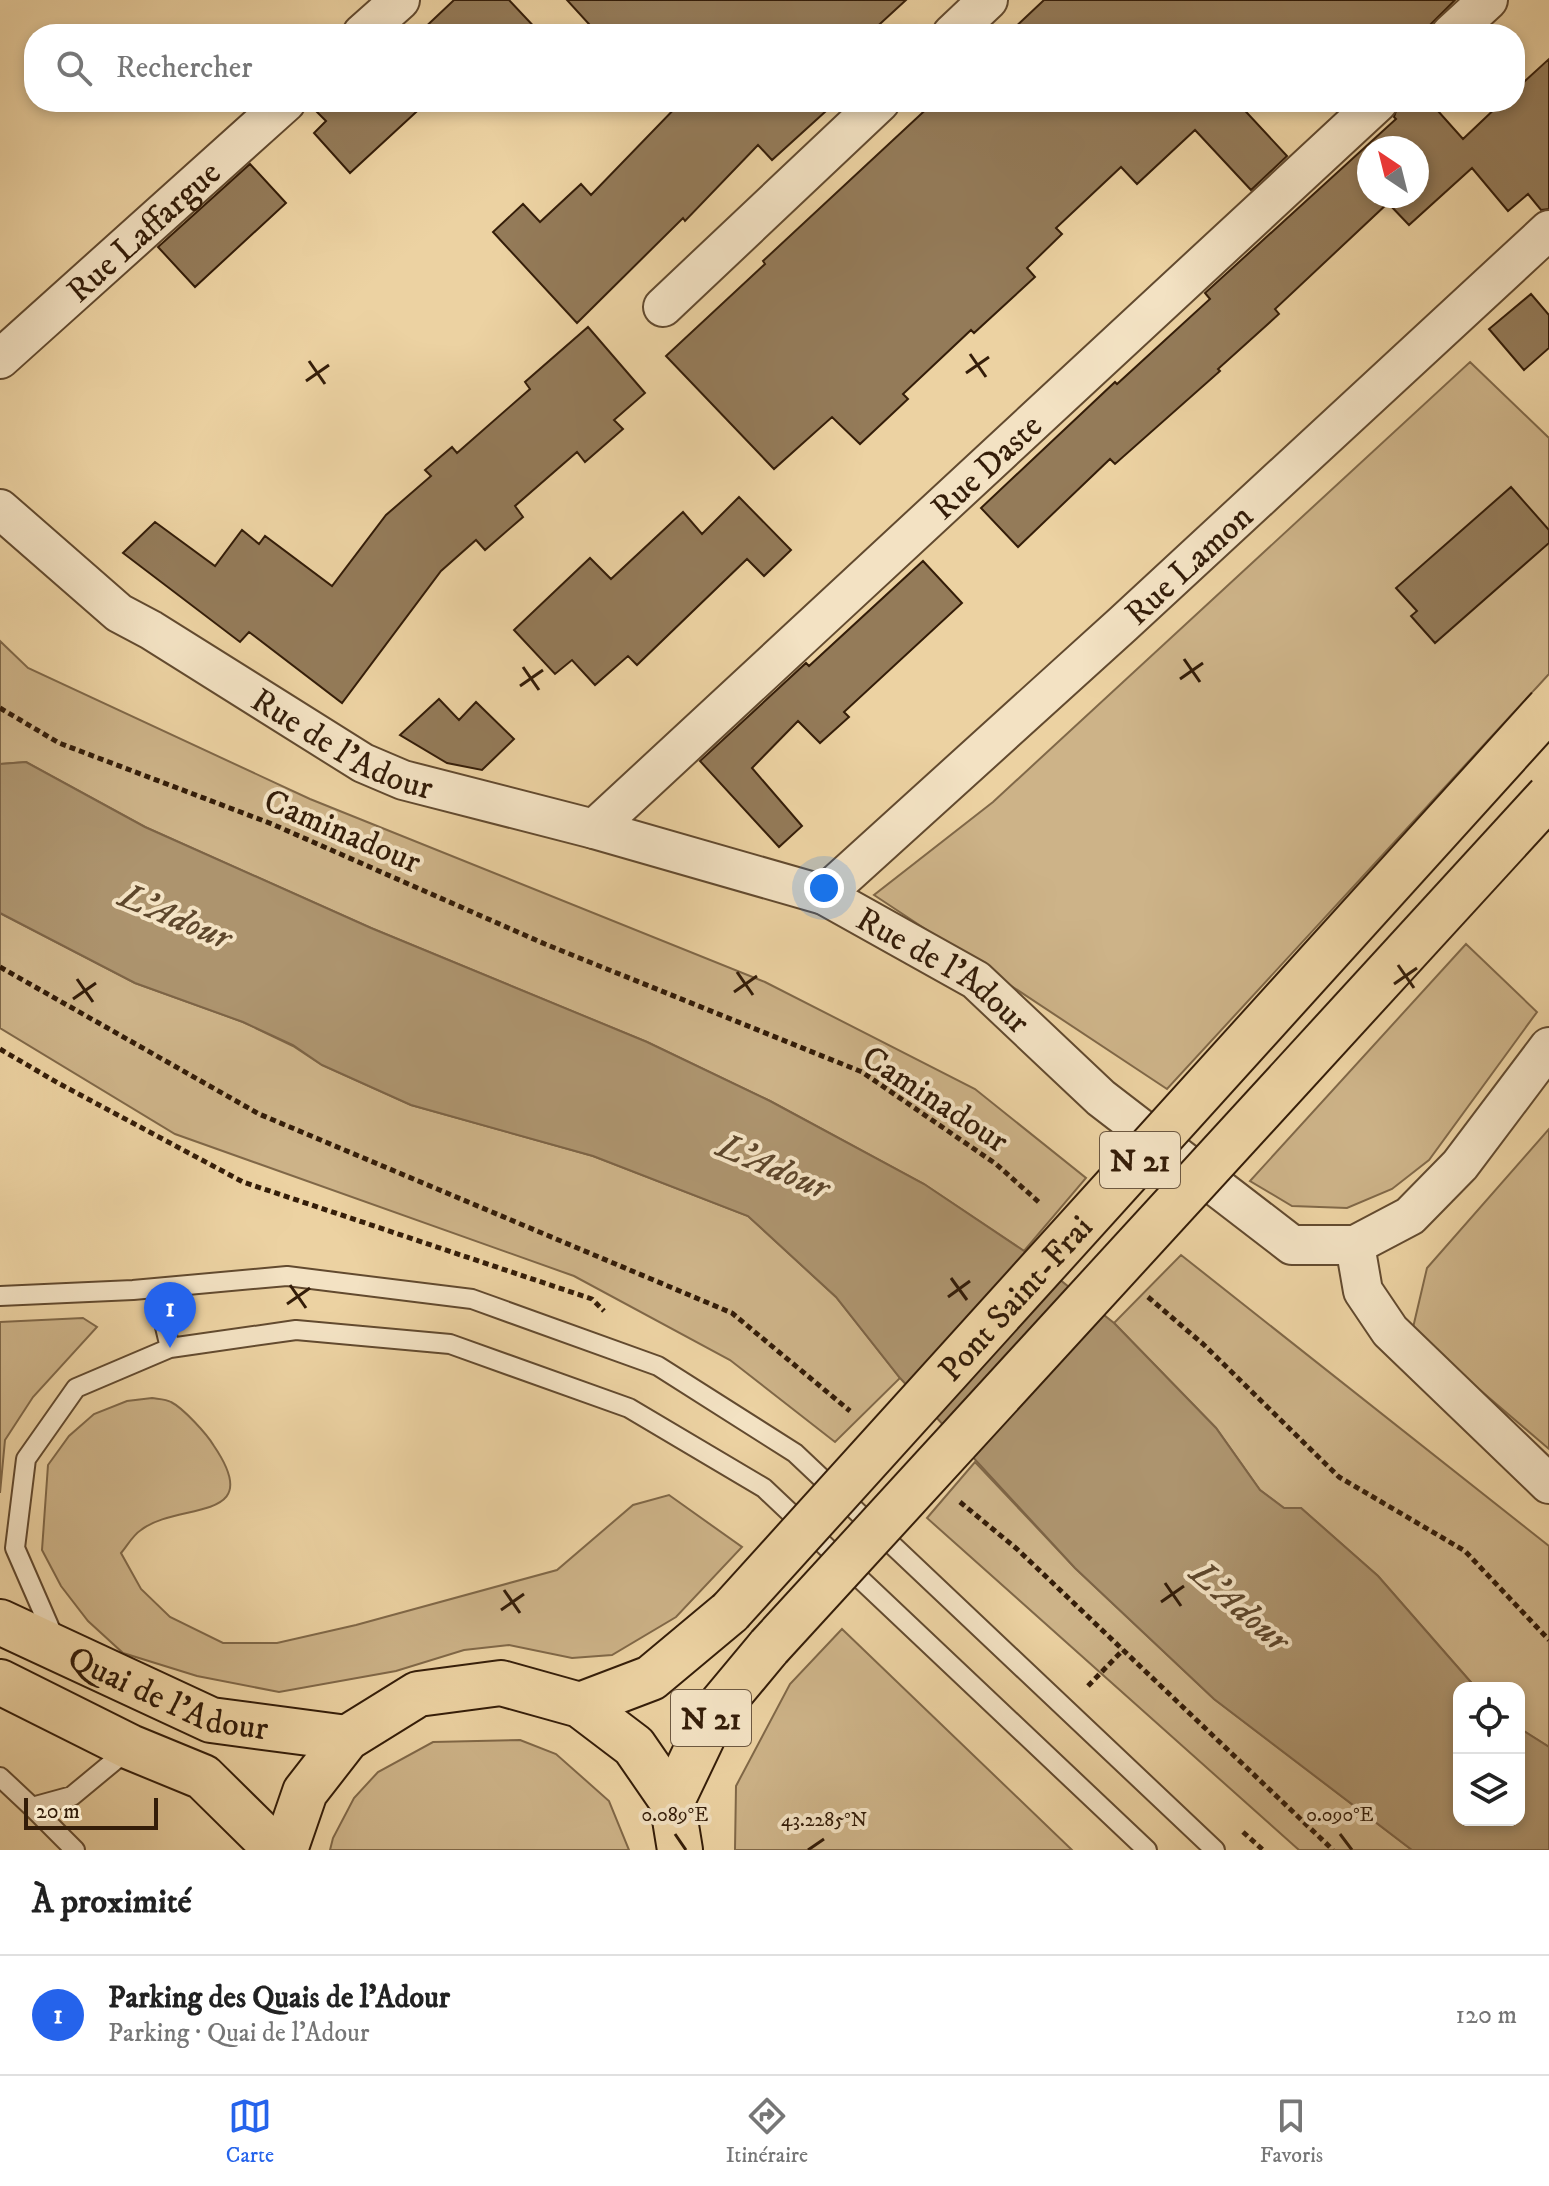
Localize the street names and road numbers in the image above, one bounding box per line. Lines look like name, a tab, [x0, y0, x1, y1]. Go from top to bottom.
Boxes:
street label: Rue Laffargue	[59, 152, 230, 312]
street label: Rue Daste	[923, 406, 1051, 529]
street label: Rue Lamon	[1117, 496, 1262, 635]
street label: Rue de l'Adour	[243, 679, 438, 810]
street label: Caminadour	[258, 780, 427, 884]
street label: Rue de l'Adour	[849, 898, 1039, 1043]
street label: Caminadour	[854, 1037, 1016, 1163]
road number: N 21	[1100, 1132, 1180, 1188]
street label: Pont Saint-Frai	[930, 1207, 1102, 1391]
street label: Quai de l'Adour	[61, 1638, 271, 1750]
road number: N 21	[671, 1690, 751, 1746]

